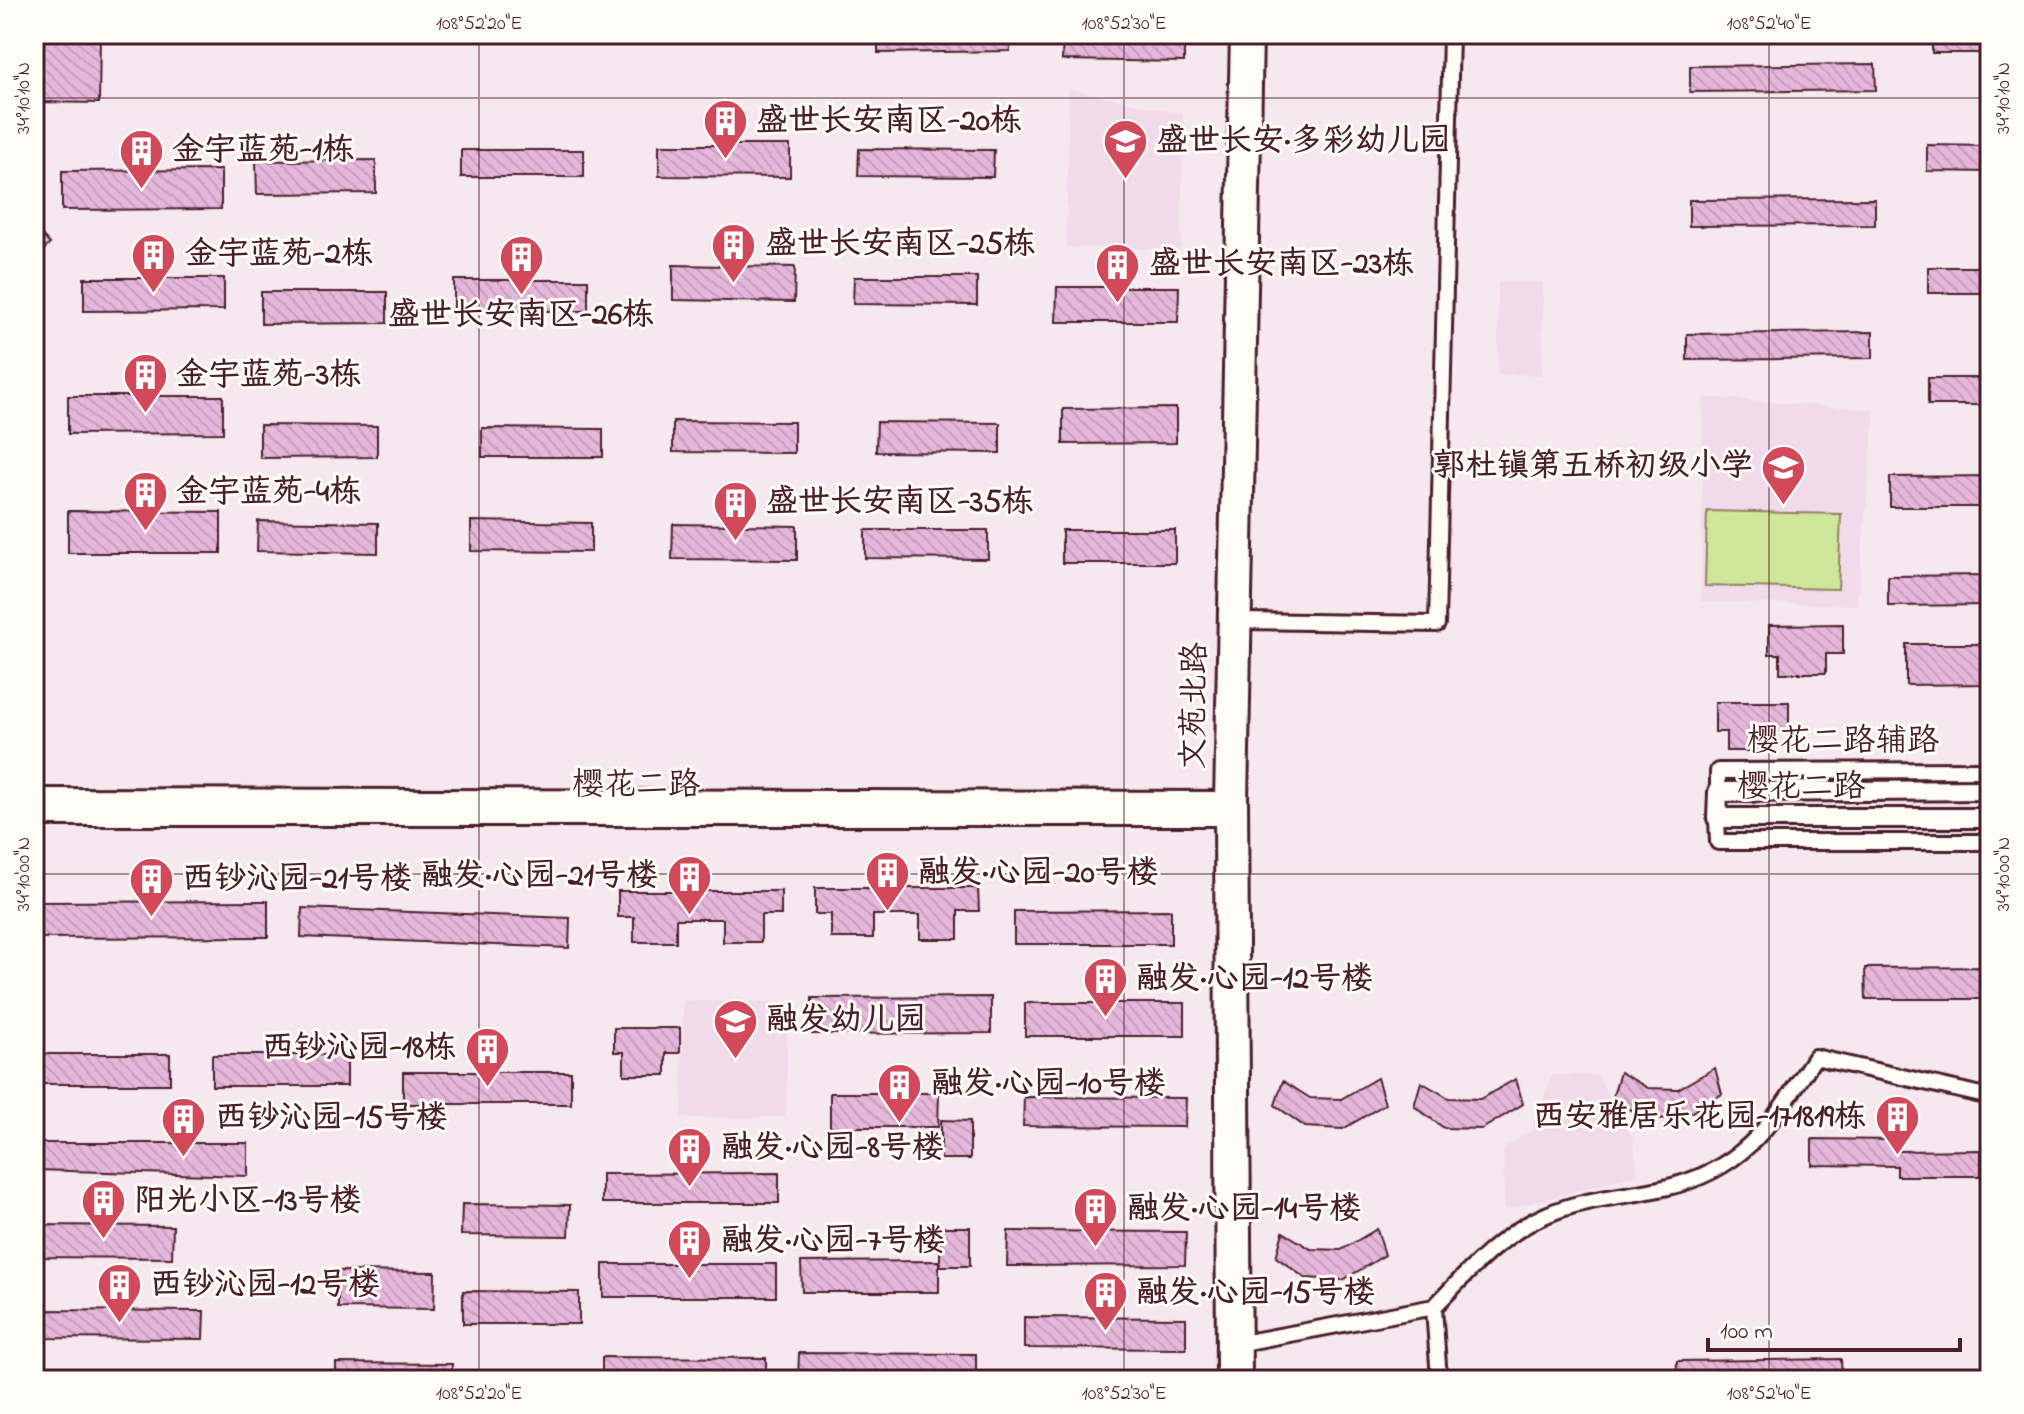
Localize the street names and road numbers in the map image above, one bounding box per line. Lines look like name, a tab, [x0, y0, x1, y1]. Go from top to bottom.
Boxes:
street label: 文苑北路	[1171, 642, 1221, 770]
street label: 樱花二路辅路	[1747, 719, 1939, 766]
street label: 樱花二路	[572, 763, 700, 810]
street label: 樱花二路	[1737, 765, 1865, 812]

